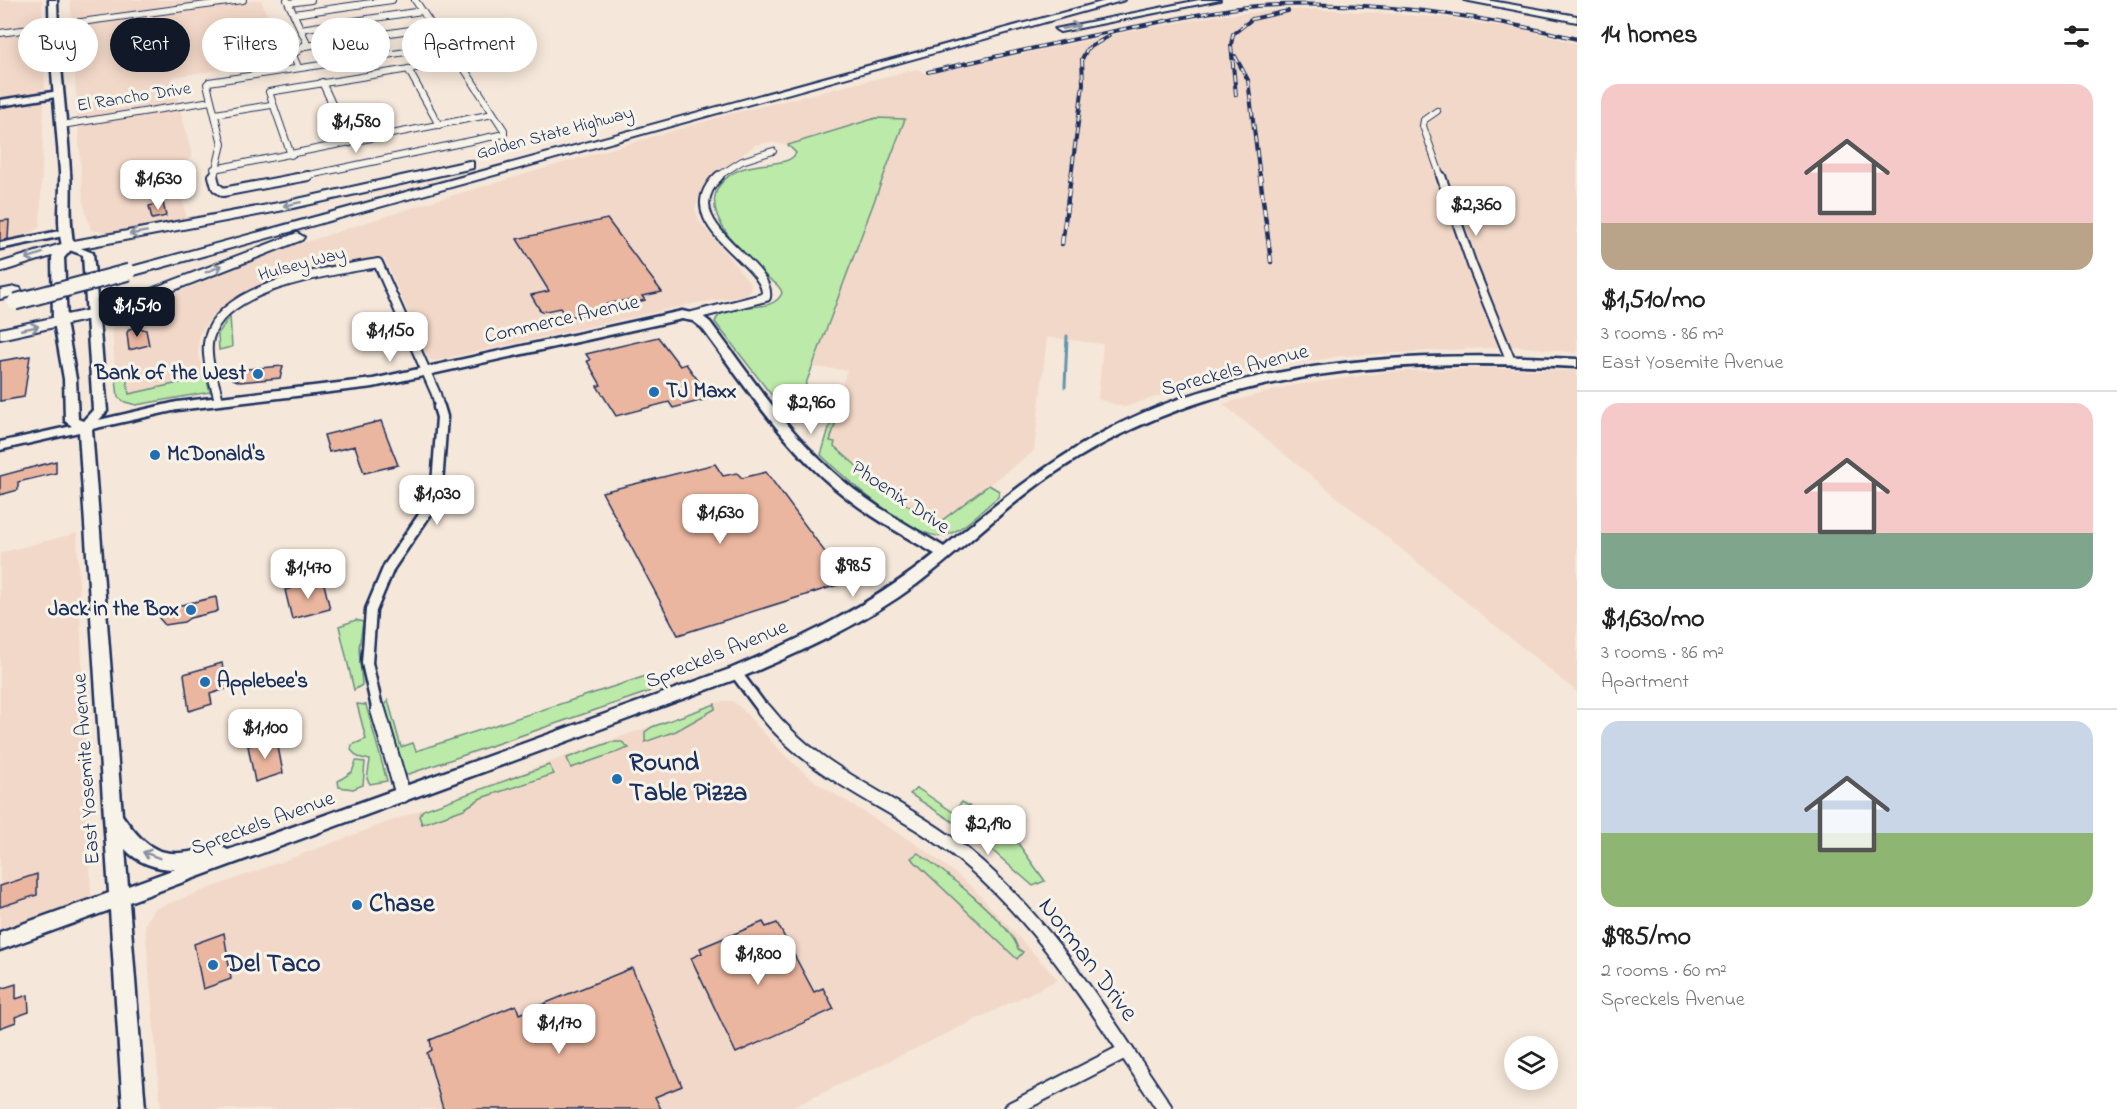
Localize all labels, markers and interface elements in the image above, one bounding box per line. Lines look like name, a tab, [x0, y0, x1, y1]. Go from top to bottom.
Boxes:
text: 14 homes	[1601, 17, 1697, 55]
chip: Buy	[18, 18, 98, 72]
chip: Rent	[110, 18, 190, 72]
chip: Filters	[202, 18, 299, 72]
chip: New	[311, 18, 390, 72]
chip: Apartment	[402, 18, 537, 72]
icon: filters	[2060, 20, 2093, 53]
one-way arrow	[1060, 21, 1080, 32]
street label: El Rancho Drive	[75, 76, 194, 120]
street label: Golden State Highway	[473, 101, 637, 168]
pin: $1,580	[307, 103, 405, 154]
text: $1,580	[331, 108, 381, 137]
icon: home	[1793, 123, 1901, 231]
pin: $1,630	[109, 160, 207, 211]
text: $1,630	[134, 165, 182, 194]
pin: $2,360	[1427, 186, 1525, 237]
text: $2,360	[1450, 191, 1502, 220]
one-way arrow	[282, 199, 302, 210]
one-way arrow	[129, 228, 148, 239]
street label: Hulsey Way	[256, 241, 348, 289]
one-way arrow	[25, 251, 44, 262]
one-way arrow	[205, 263, 223, 274]
text: $1,510/mo	[1601, 282, 1706, 320]
pin: $1,510	[88, 287, 186, 338]
street label: Commerce Avenue	[482, 288, 643, 352]
text: $1,510	[113, 292, 161, 321]
pin: $1,150	[341, 312, 439, 363]
text: $1,150	[366, 317, 414, 346]
text: 3 rooms · 86 m²	[1601, 320, 1724, 349]
one-way arrow	[20, 322, 39, 333]
street label: Spreckels Avenue	[1158, 337, 1312, 405]
text: East Yosemite Avenue	[1601, 349, 1784, 378]
place label: Bank of the West	[94, 359, 247, 389]
marker: Bank of the West	[251, 367, 265, 381]
place label: TJ Maxx	[666, 377, 736, 407]
pin: $2,960	[762, 384, 860, 435]
marker: TJ Maxx	[647, 385, 661, 399]
text: $2,960	[787, 389, 835, 418]
place label: McDonald's	[167, 440, 266, 470]
icon: home	[1793, 442, 1901, 550]
marker: McDonald's	[148, 448, 162, 462]
street label: Phoenix Drive	[844, 454, 956, 543]
pin: $1,030	[388, 475, 486, 526]
text: $1,030	[413, 480, 461, 509]
pin: $1,630	[671, 494, 769, 545]
text: $1,630	[696, 499, 744, 528]
pin: $985	[817, 547, 889, 598]
pin: $1,470	[259, 549, 357, 600]
text: $985	[834, 552, 872, 581]
text: $1,470	[284, 554, 332, 583]
place label: Jack in the Box	[48, 595, 179, 625]
text: $1,630/mo	[1601, 601, 1705, 639]
marker: Jack in the Box	[184, 603, 198, 617]
street label: Spreckels Avenue	[641, 613, 793, 697]
text: 3 rooms · 86 m²	[1601, 639, 1724, 668]
place label: Applebee's	[217, 667, 308, 697]
text: Apartment	[1601, 668, 1689, 697]
street label: East Yosemite Avenue	[65, 672, 109, 866]
marker: Applebee's	[198, 675, 212, 689]
pin: $1,100	[216, 709, 314, 760]
text: $1,100	[242, 714, 288, 743]
place label: Round Table Pizza	[629, 745, 747, 813]
icon: home	[1793, 760, 1901, 868]
marker: Round Table Pizza	[610, 772, 624, 786]
street label: Spreckels Avenue	[187, 784, 340, 864]
pin: $2,190	[939, 805, 1037, 856]
text: $2,190	[965, 810, 1011, 839]
one-way arrow	[143, 849, 161, 860]
place label: Chase	[369, 886, 436, 924]
street label: Norman Drive	[1028, 890, 1147, 1030]
marker: Chase	[350, 898, 364, 912]
text: $985/mo	[1601, 919, 1691, 957]
pin: $1,800	[709, 935, 807, 986]
text: $1,800	[735, 940, 781, 969]
place label: Del Taco	[224, 946, 321, 984]
text: 2 rooms · 60 m²	[1601, 957, 1727, 986]
marker: Del Taco	[206, 958, 220, 972]
text: Spreckels Avenue	[1601, 986, 1745, 1015]
pin: $1,170	[510, 1004, 608, 1055]
text: $1,170	[536, 1009, 582, 1038]
map controls	[1504, 1036, 1558, 1090]
button: layers	[1504, 1036, 1558, 1090]

